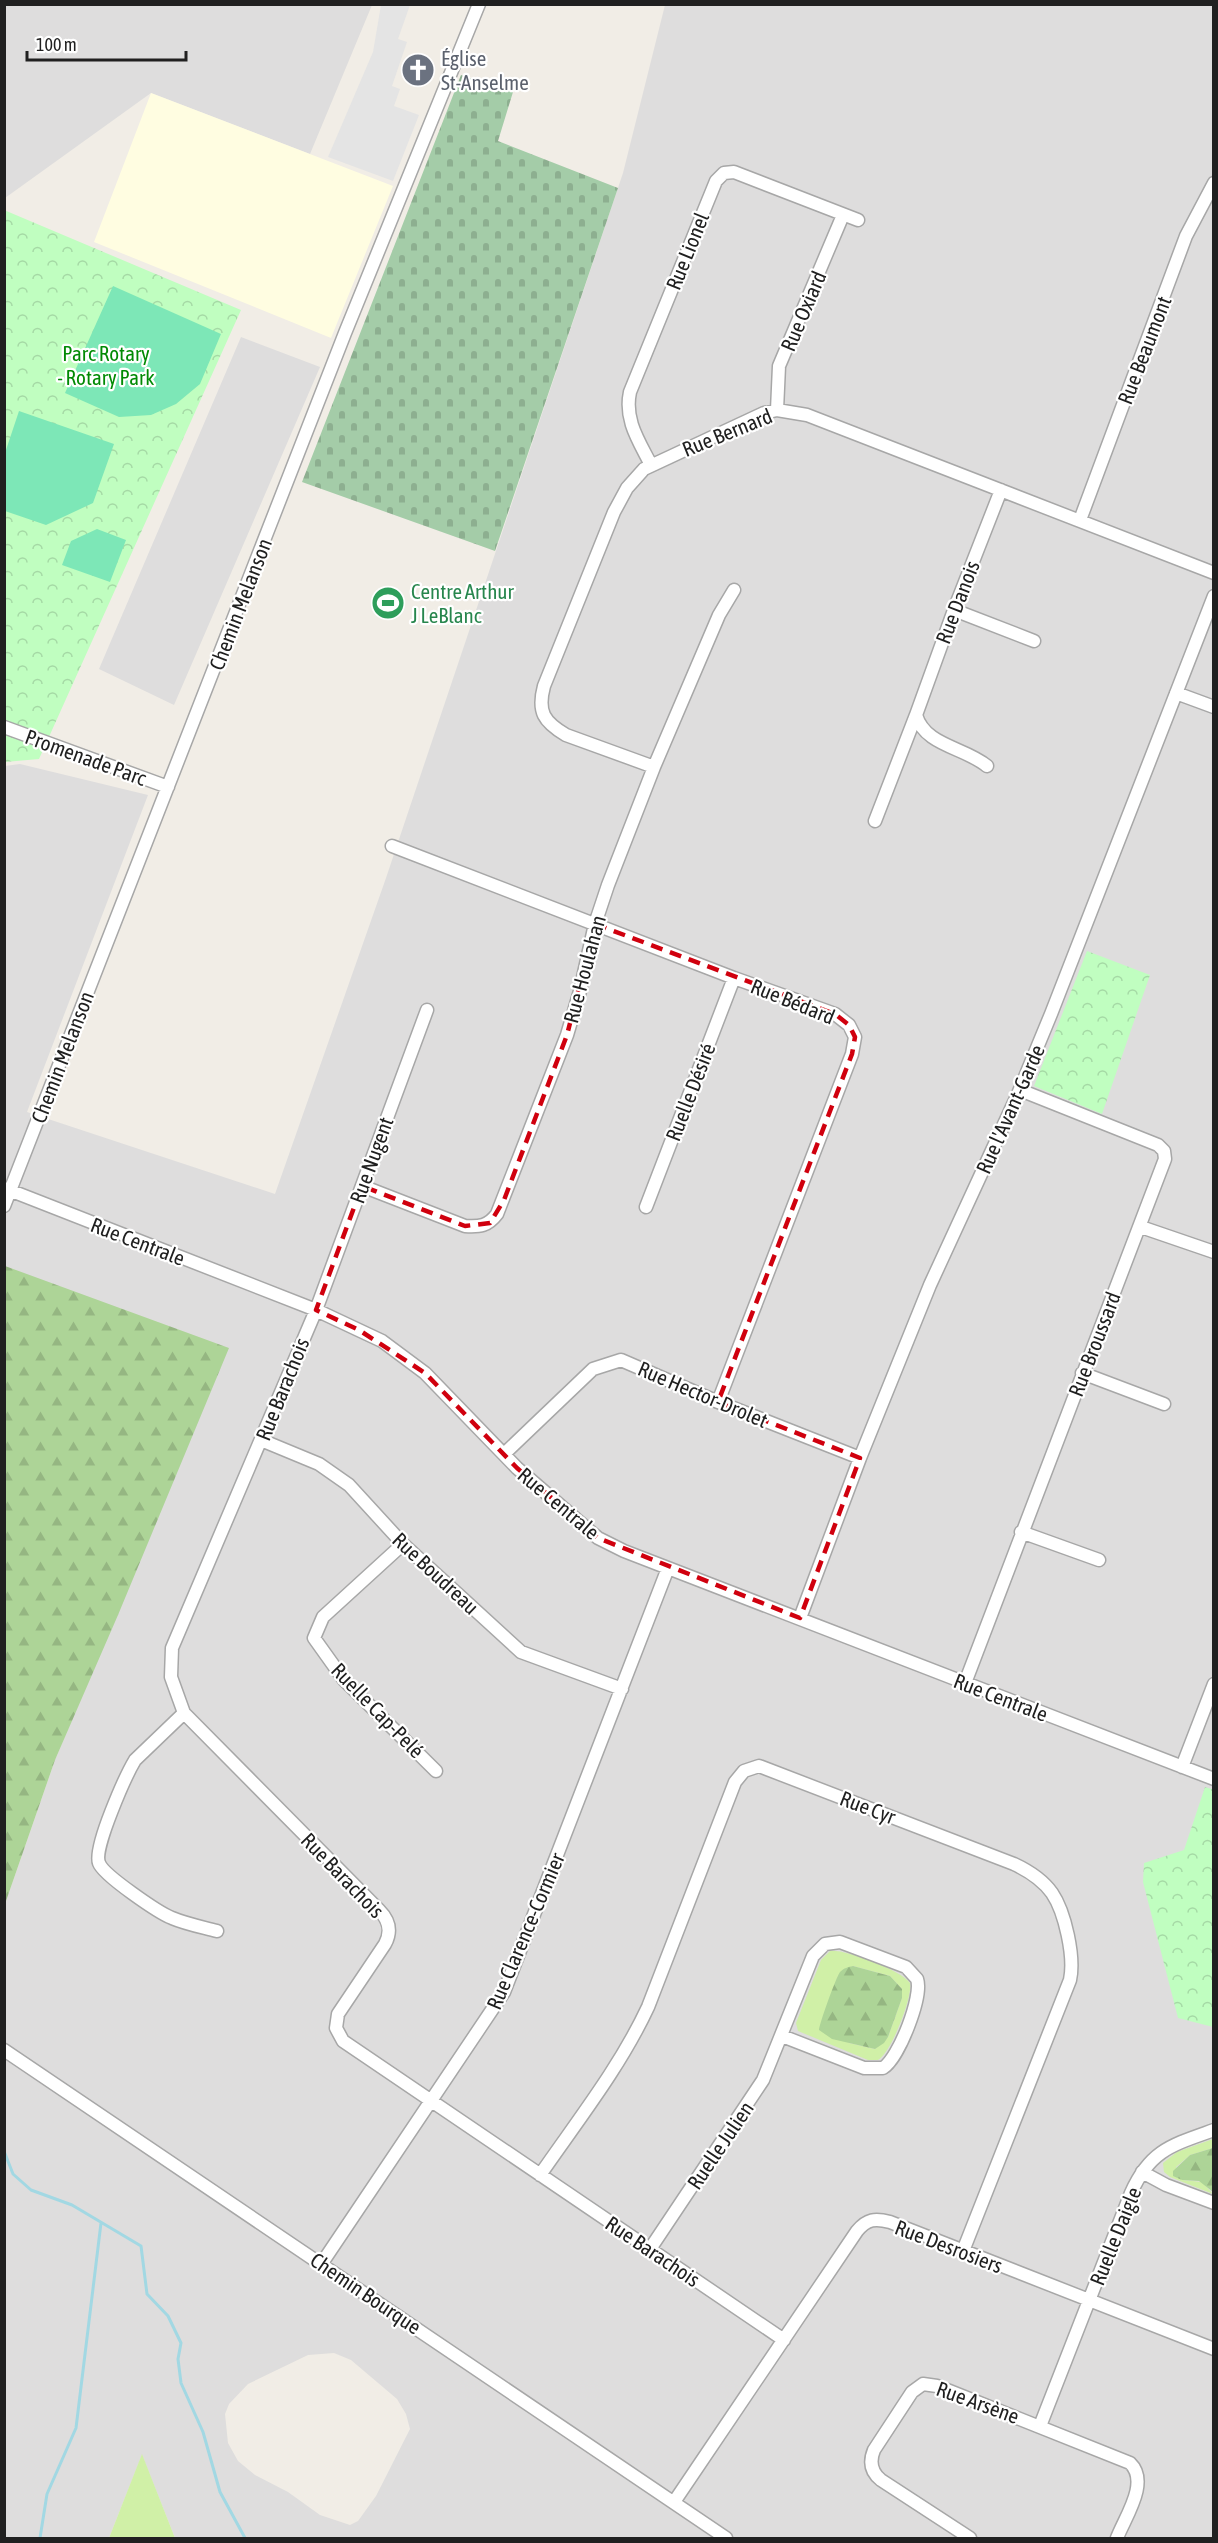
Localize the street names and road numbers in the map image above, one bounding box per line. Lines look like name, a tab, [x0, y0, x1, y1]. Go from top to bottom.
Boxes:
street label: Rue Lionel	[661, 208, 713, 293]
street label: Rue Oxiard	[775, 267, 831, 355]
street label: Rue Beaumont	[1112, 293, 1176, 407]
street label: Rue Bernard	[679, 403, 775, 461]
street label: Chemin Melanson	[204, 535, 276, 673]
street label: Rue Danois	[930, 557, 984, 647]
street label: Promenade Parc	[22, 724, 150, 790]
street label: Rue Houlahan	[558, 912, 610, 1026]
street label: Rue Bédard	[748, 973, 838, 1029]
street label: Chemin Melanson	[26, 988, 98, 1126]
street label: Ruelle Désiré	[660, 1040, 720, 1144]
street label: Rue l'Avant-Garde	[971, 1041, 1049, 1177]
street label: Rue Nugent	[344, 1114, 398, 1206]
street label: Rue Centrale	[88, 1212, 188, 1270]
street label: Rue Broussard	[1063, 1288, 1125, 1400]
street label: Rue Barachois	[251, 1334, 313, 1444]
street label: Rue Hector-Drolet	[635, 1356, 771, 1432]
street label: Rue Centrale	[513, 1462, 605, 1544]
street label: Rue Boudreau	[388, 1527, 484, 1619]
street label: Ruelle Cap-Pelé	[327, 1658, 429, 1762]
street label: Rue Centrale	[951, 1668, 1051, 1726]
street label: Rue Cyr	[837, 1786, 900, 1829]
street label: Rue Barachois	[297, 1828, 389, 1922]
street label: Rue Clarence-Cormier	[481, 1848, 569, 2013]
street label: Ruelle Julien	[682, 2097, 758, 2193]
street label: Ruelle Daigle	[1084, 2183, 1146, 2289]
street label: Rue Barachois	[601, 2211, 705, 2291]
street label: Rue Desrosiers	[892, 2215, 1006, 2277]
street label: Chemin Bourque	[306, 2247, 426, 2339]
street label: Rue Arsène	[933, 2376, 1023, 2428]

